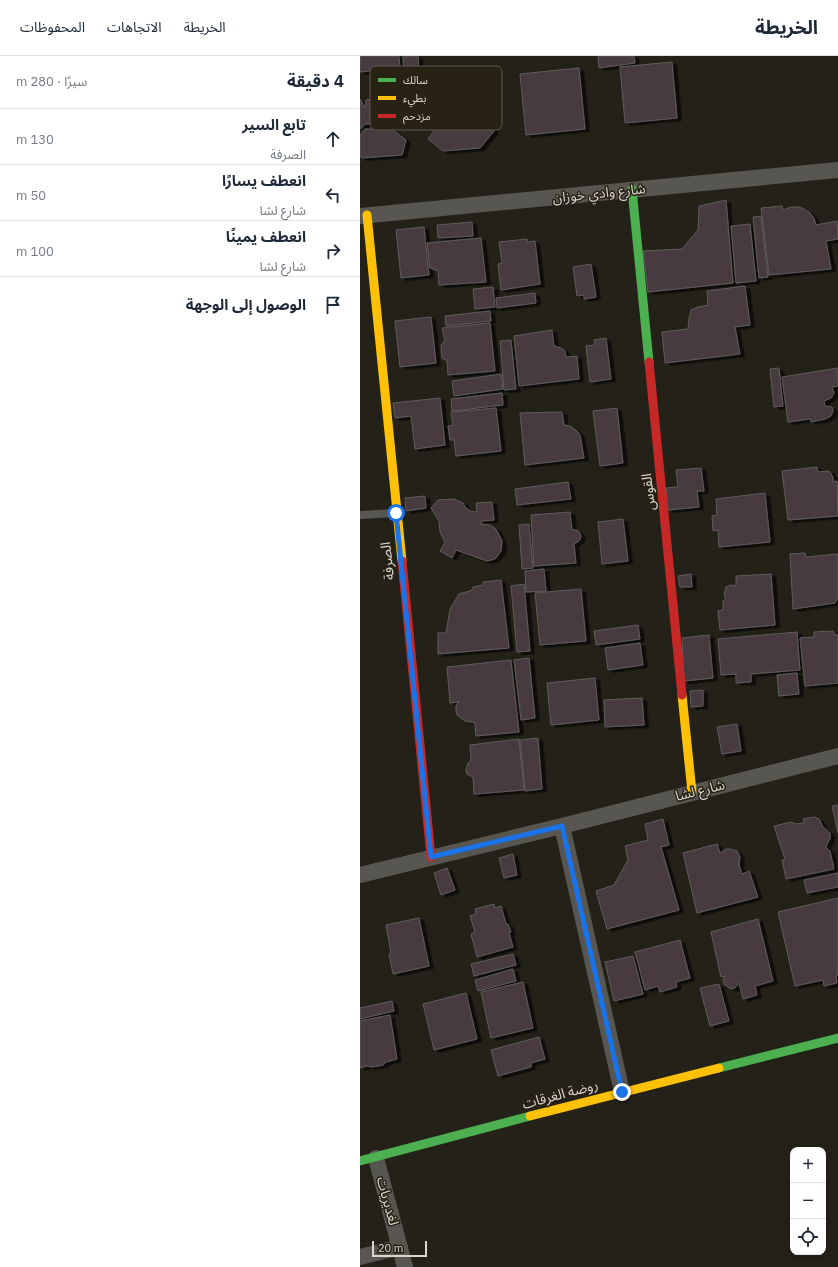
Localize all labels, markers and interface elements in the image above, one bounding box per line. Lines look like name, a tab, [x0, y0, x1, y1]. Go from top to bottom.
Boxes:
text: الخريطة	[755, 15, 818, 39]
text: المحفوظات	[20, 18, 85, 36]
text: الاتجاهات	[107, 18, 162, 36]
text: الخريطة	[184, 18, 226, 36]
legend	[370, 66, 502, 130]
text: 4 دقيقة	[287, 70, 344, 92]
text: سيرًا · 280 m	[16, 73, 87, 90]
text: سالك	[403, 73, 428, 87]
text: بطيء	[403, 91, 426, 108]
text: مزدحم	[403, 109, 431, 125]
text: تابع السير	[242, 115, 306, 134]
icon: ahead	[322, 128, 344, 150]
text: 130 m	[16, 131, 54, 148]
text: الصرفة	[270, 146, 306, 163]
text: انعطف يسارًا	[222, 171, 306, 190]
street label: شارع وادي خوزان	[552, 179, 647, 209]
icon: left	[322, 184, 344, 206]
text: 50 m	[16, 187, 46, 204]
text: شارع لشا	[259, 202, 306, 219]
text: انعطف يمينًا	[226, 227, 306, 246]
icon: right	[322, 240, 344, 262]
text: 100 m	[16, 243, 54, 260]
text: شارع لشا	[259, 258, 306, 275]
icon: arrive	[322, 294, 344, 316]
text: الوصول إلى الوجهة	[186, 295, 306, 314]
street label: القوس	[637, 472, 659, 512]
route start	[387, 504, 405, 522]
street label: الصرفة	[376, 541, 398, 581]
street label: شارع لشا	[673, 775, 727, 807]
street label: روضة الغرقات	[520, 1075, 600, 1113]
route end	[613, 1083, 631, 1101]
map controls	[790, 1147, 826, 1255]
button: +	[790, 1147, 826, 1183]
street label: لغديريات	[373, 1175, 403, 1227]
button: −	[790, 1183, 826, 1219]
button: locate	[790, 1219, 826, 1255]
scale bar	[372, 1239, 427, 1258]
text: 20 m	[378, 1241, 403, 1255]

